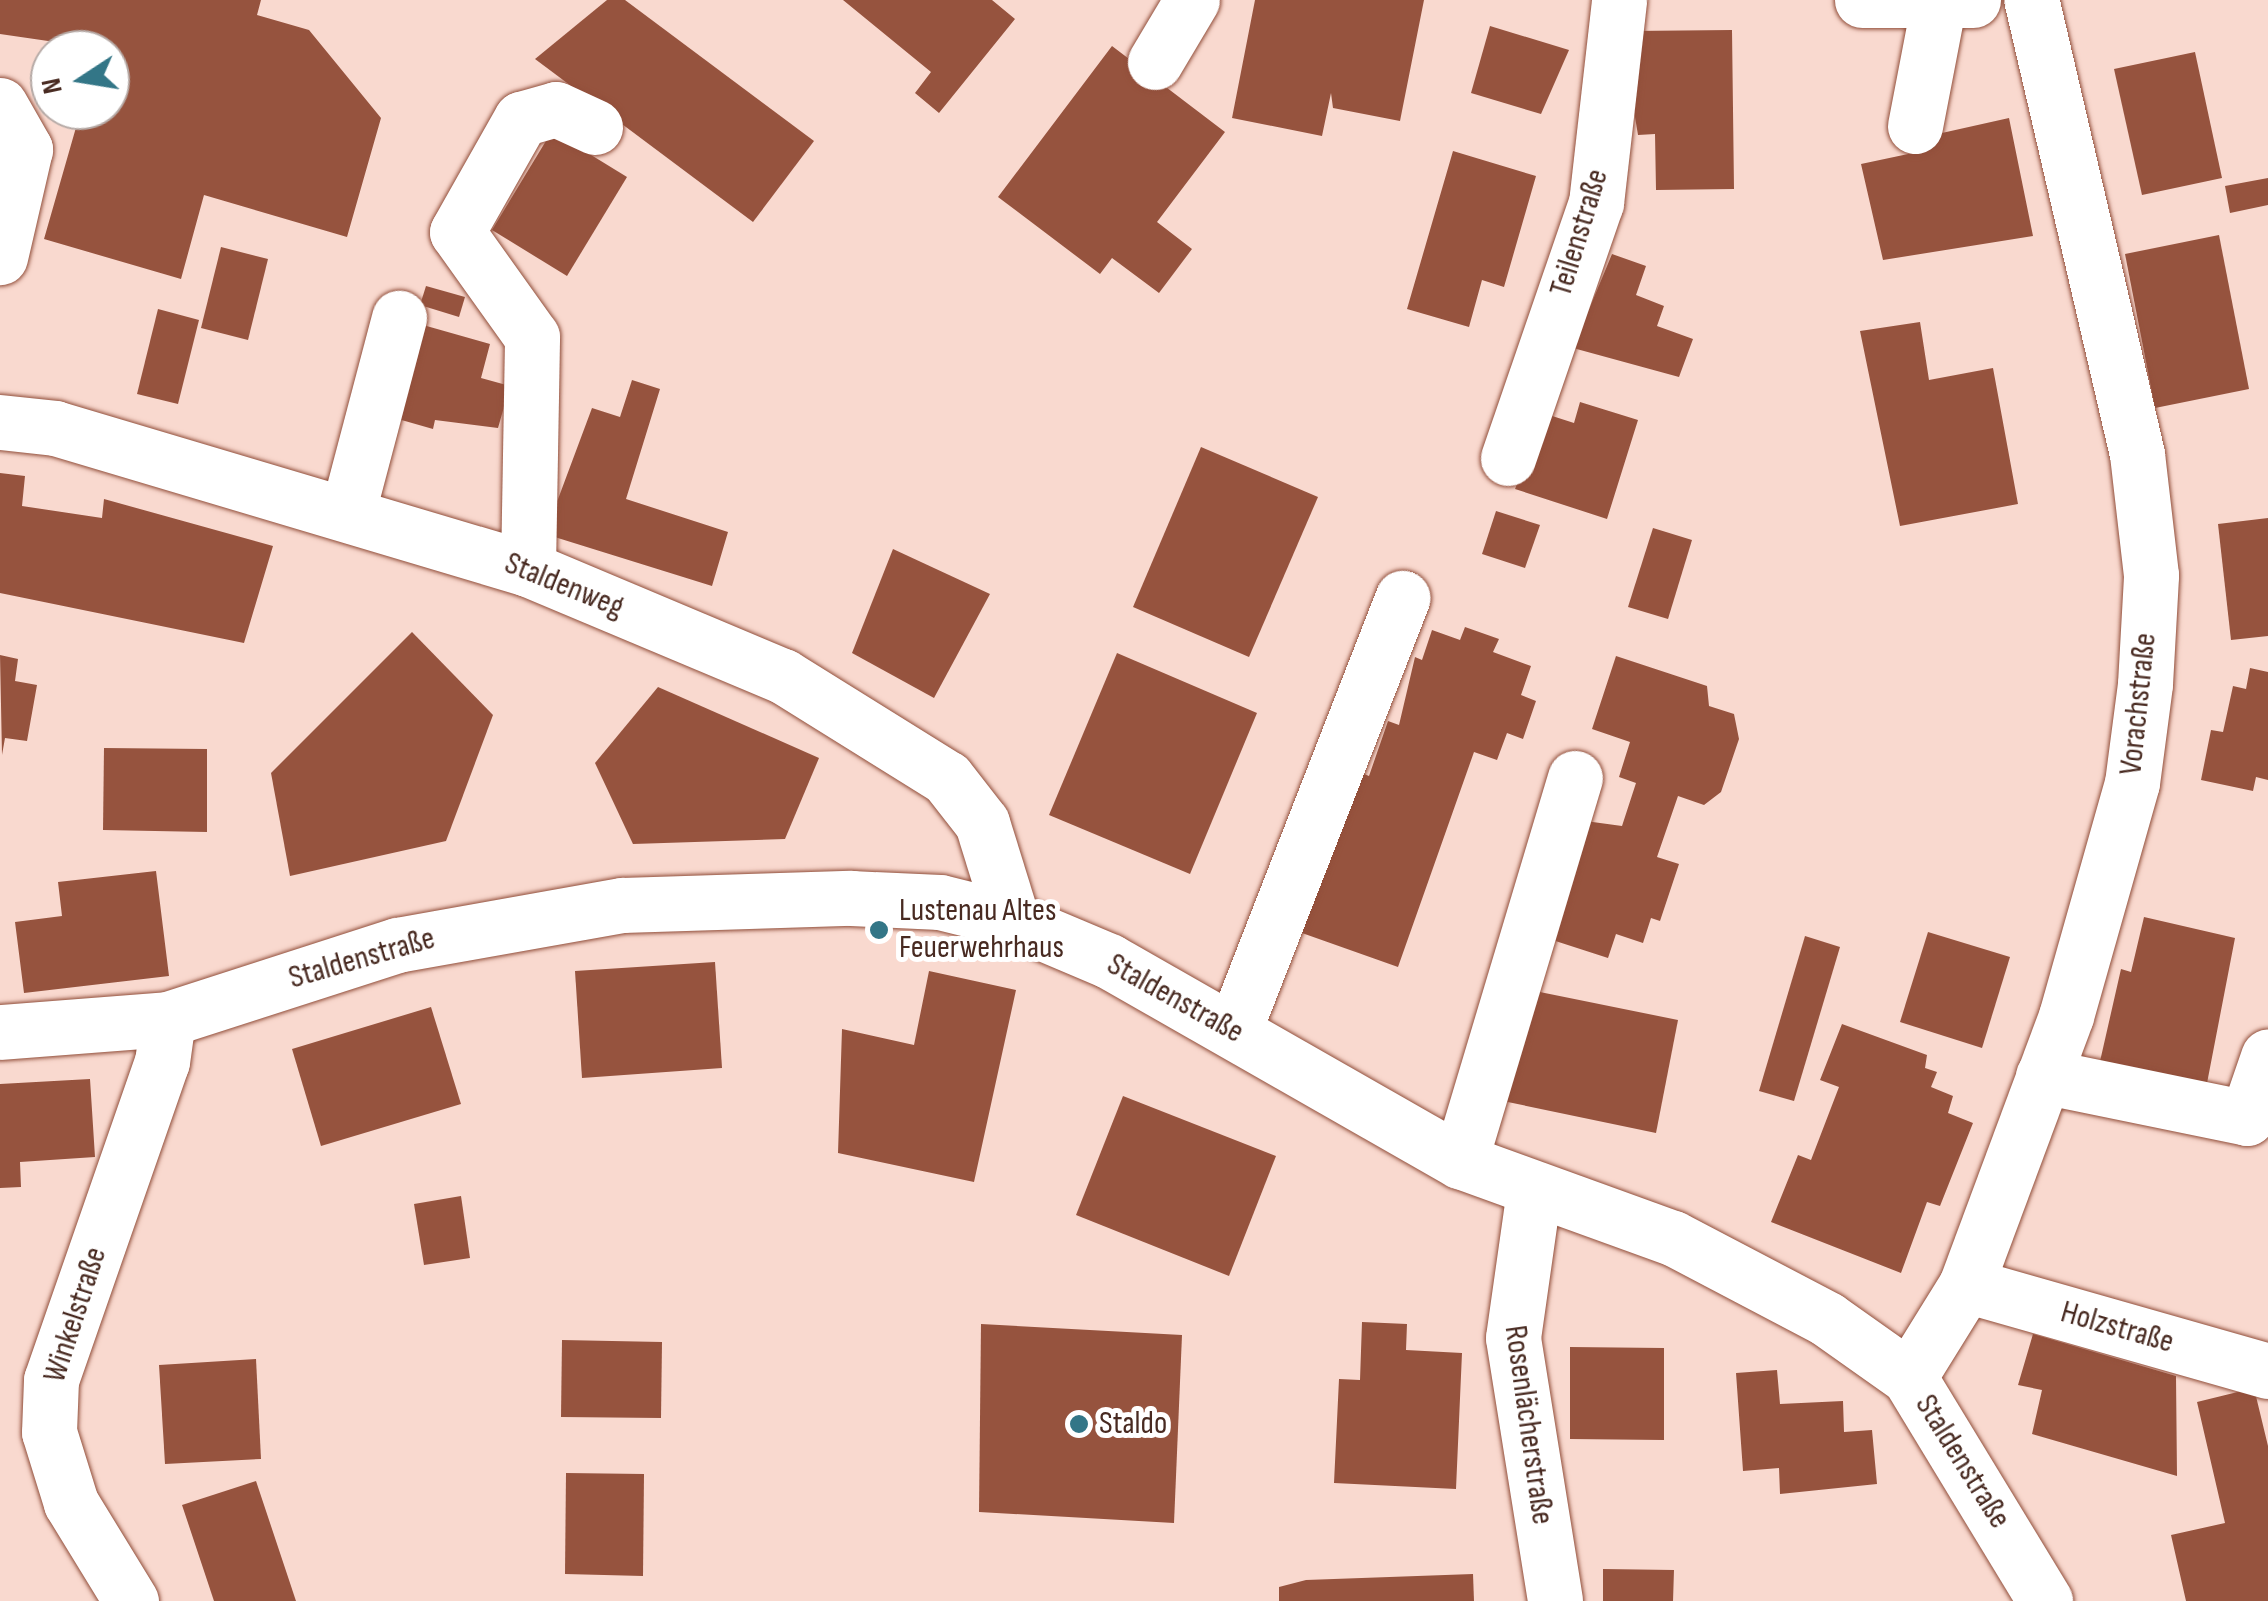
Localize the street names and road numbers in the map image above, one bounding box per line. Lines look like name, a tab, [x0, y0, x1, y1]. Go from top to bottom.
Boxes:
street label: Teilenstraße	[1543, 165, 1617, 301]
street label: Staldenweg	[499, 545, 629, 627]
street label: Vorachstraße	[2112, 631, 2166, 777]
street label: Staldenstraße	[285, 920, 439, 998]
street label: Staldenstraße	[1100, 946, 1250, 1052]
street label: Winkelstraße	[36, 1243, 116, 1387]
street label: Holzstraße	[2056, 1294, 2178, 1362]
street label: Rosenlächerstraße	[1495, 1323, 1561, 1527]
street label: Staldenstraße	[1906, 1388, 2018, 1536]

